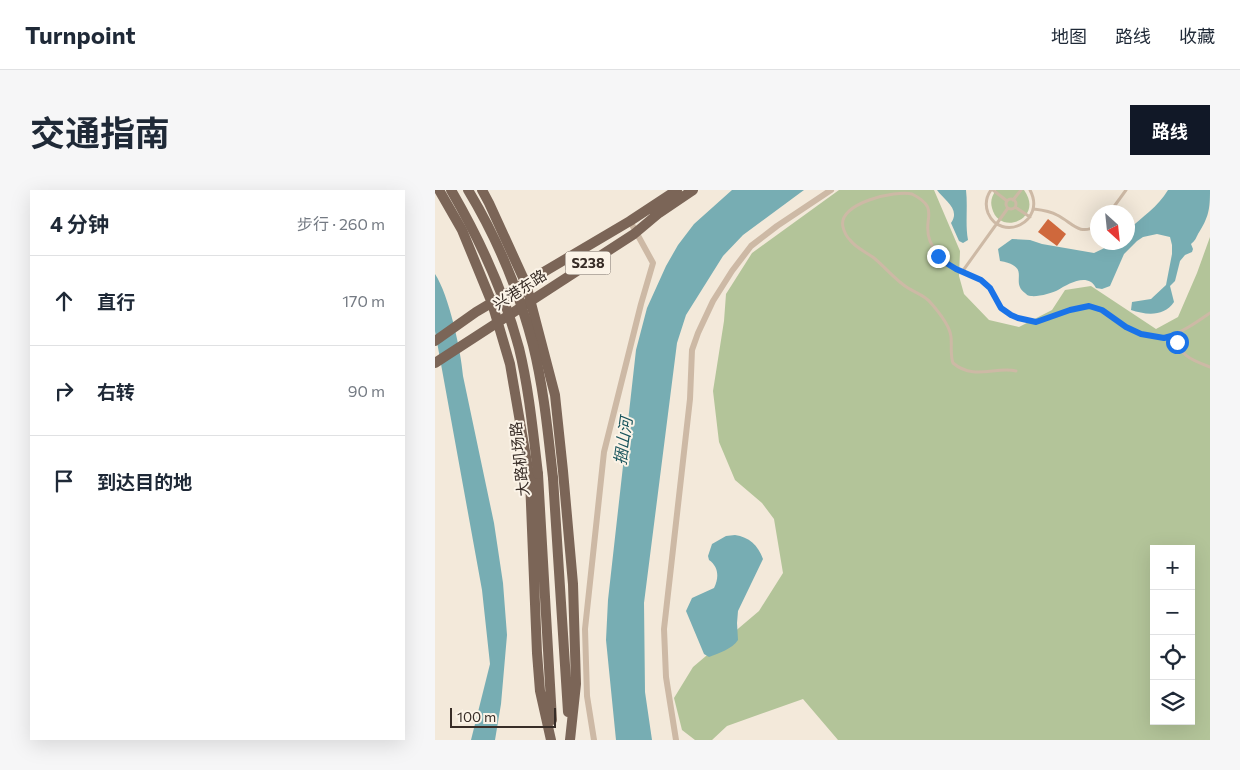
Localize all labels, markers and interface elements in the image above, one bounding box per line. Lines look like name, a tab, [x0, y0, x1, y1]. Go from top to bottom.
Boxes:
text: Turnpoint	[25, 20, 136, 49]
text: 地图	[1051, 25, 1087, 47]
text: 路线	[1115, 25, 1151, 47]
text: 收藏	[1179, 25, 1215, 47]
button: 路线	[1130, 105, 1210, 155]
text: 交通指南	[30, 110, 170, 153]
north arrow	[1090, 205, 1135, 250]
text: 4 分钟	[50, 211, 109, 236]
text: 步行 · 260 m	[297, 214, 385, 233]
route end	[927, 245, 950, 268]
road number: S238	[565, 252, 611, 274]
street label: 兴港东路	[489, 265, 550, 313]
icon: ahead	[50, 287, 78, 315]
text: 直行	[97, 290, 135, 313]
text: 170 m	[342, 291, 385, 310]
route start	[1166, 331, 1189, 354]
icon: right	[50, 377, 78, 405]
text: 右转	[97, 380, 135, 403]
text: 90 m	[348, 381, 385, 400]
water label: 捆山河	[610, 413, 636, 466]
street label: 大路机场路	[506, 421, 532, 497]
icon: arrive	[50, 467, 78, 495]
text: 到达目的地	[97, 470, 192, 493]
map controls	[1150, 545, 1195, 725]
button: +	[1150, 545, 1195, 590]
button: −	[1150, 590, 1195, 635]
button: locate	[1150, 635, 1195, 680]
button: layers	[1150, 680, 1195, 725]
scale bar	[450, 705, 556, 728]
text: 100 m	[457, 708, 496, 725]

